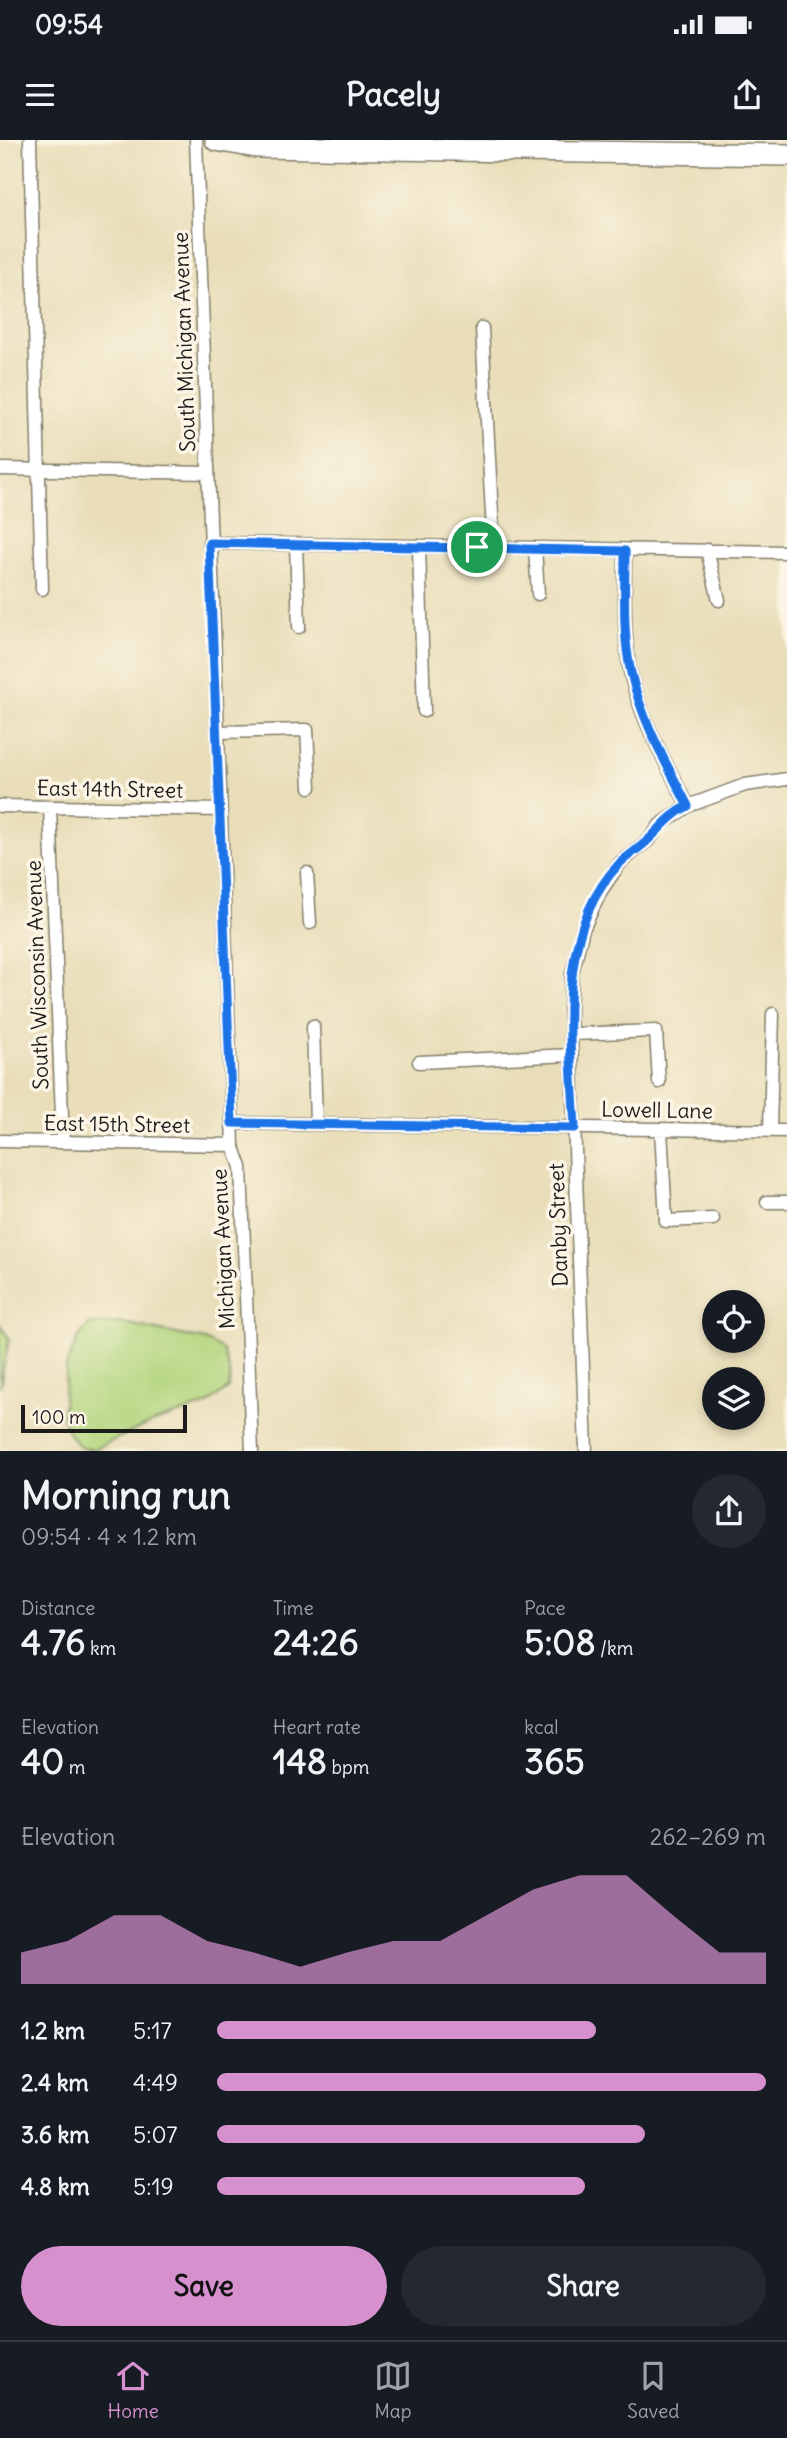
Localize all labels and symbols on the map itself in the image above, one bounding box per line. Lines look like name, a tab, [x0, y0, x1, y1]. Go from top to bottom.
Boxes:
street label: South Michigan Avenue	[167, 231, 201, 453]
pin	[447, 517, 507, 577]
street label: East 14th Street	[37, 774, 183, 804]
street label: South Wisconsin Avenue	[20, 860, 54, 1090]
street label: Lowell Lane	[601, 1096, 713, 1124]
street label: East 15th Street	[44, 1109, 190, 1139]
street label: Danby Street	[542, 1163, 574, 1287]
street label: Michigan Avenue	[205, 1168, 241, 1330]
scale bar	[21, 1402, 187, 1434]

